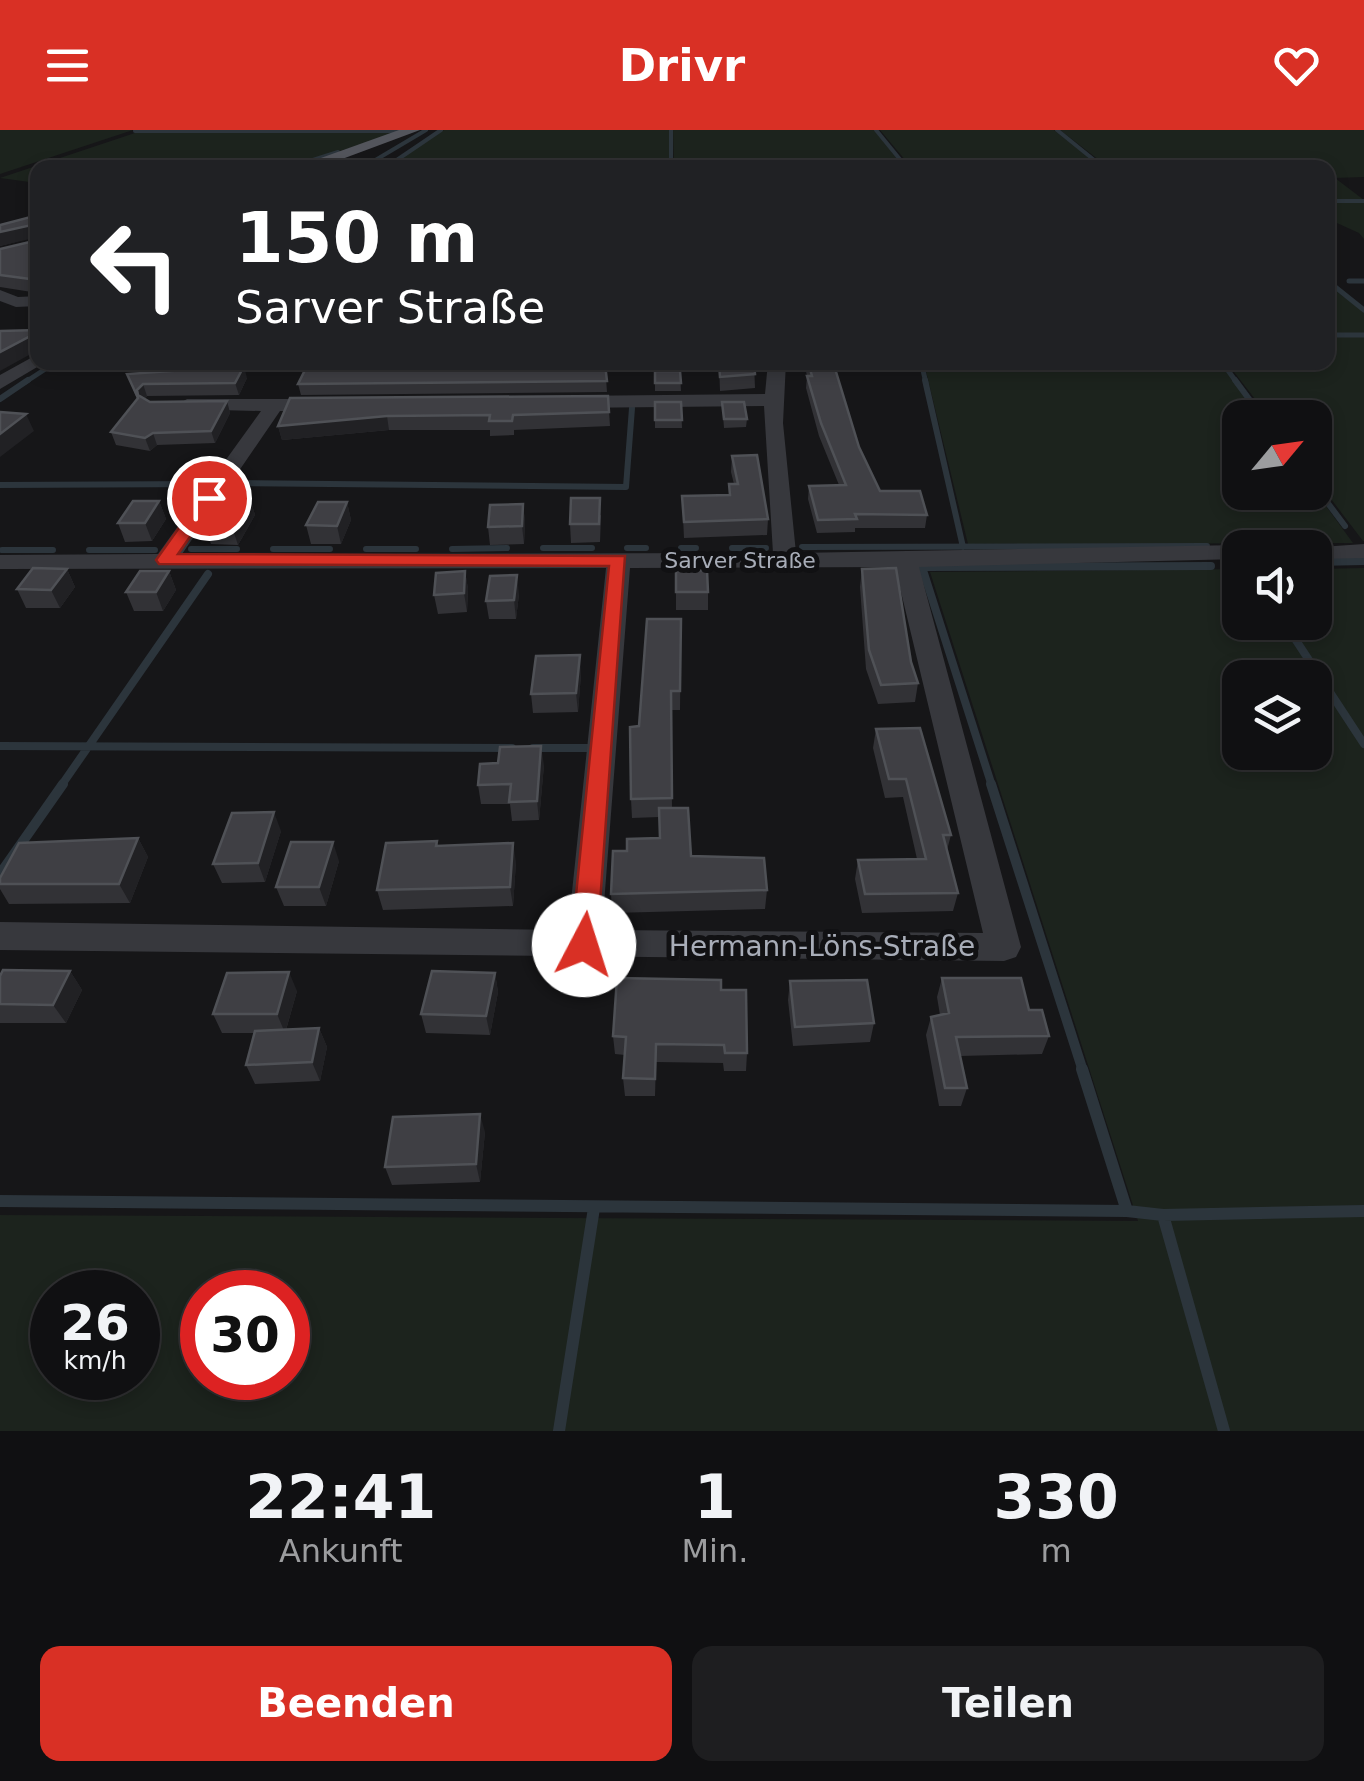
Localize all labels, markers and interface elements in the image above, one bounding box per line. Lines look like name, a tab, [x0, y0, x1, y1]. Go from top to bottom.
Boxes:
icon: menu	[40, 38, 95, 93]
icon: heart	[1269, 38, 1324, 93]
text: Drivr	[619, 39, 745, 92]
text: 150 m	[235, 197, 478, 279]
icon: left	[70, 200, 200, 330]
text: Sarver Straße	[235, 281, 545, 334]
north arrow	[1222, 400, 1332, 510]
map controls	[1222, 400, 1332, 770]
pin	[167, 456, 252, 541]
icon: arrive	[182, 471, 237, 526]
button: sound	[1222, 530, 1332, 640]
street label: Sarver Straße	[664, 548, 816, 573]
button: layers	[1222, 660, 1332, 770]
position arrow	[532, 893, 636, 997]
street label: Hermann-Löns-Straße	[669, 930, 975, 963]
speed limit sign: 30	[180, 1270, 310, 1400]
text: 26	[60, 1294, 130, 1352]
text: km/h	[63, 1346, 127, 1375]
text: 22:41	[245, 1462, 436, 1532]
text: 1	[694, 1462, 736, 1532]
text: 330	[994, 1462, 1119, 1532]
text: Ankunft	[279, 1532, 402, 1570]
text: Min.	[681, 1532, 748, 1570]
text: m	[1041, 1532, 1072, 1570]
button: Beenden	[40, 1646, 672, 1761]
button: Teilen	[692, 1646, 1324, 1761]

